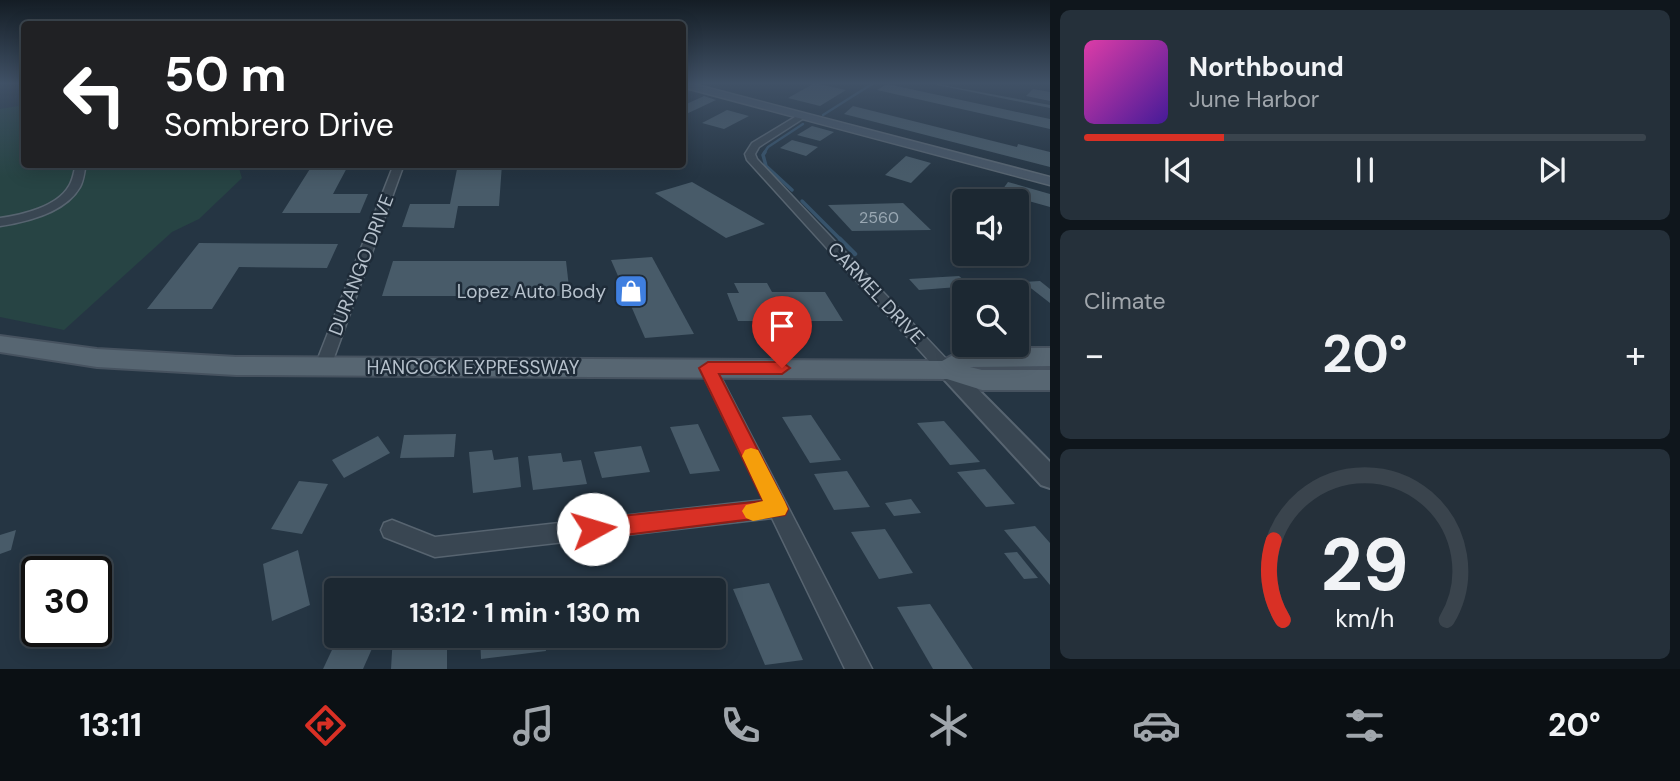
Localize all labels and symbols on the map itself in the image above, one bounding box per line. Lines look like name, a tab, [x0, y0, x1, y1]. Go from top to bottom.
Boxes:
street label: DURANGO DRIVE	[323, 191, 399, 339]
house number: 2560	[859, 207, 899, 228]
street label: CARMEL DRIVE	[822, 236, 930, 350]
shop icon: Lopez Auto Body	[612, 272, 650, 310]
place label: Lopez Auto Body	[457, 279, 606, 304]
pin	[752, 296, 812, 368]
street label: HANCOCK EXPRESSWAY	[366, 355, 580, 380]
position arrow	[556, 492, 630, 566]
speed limit sign: 30	[21, 556, 112, 647]

